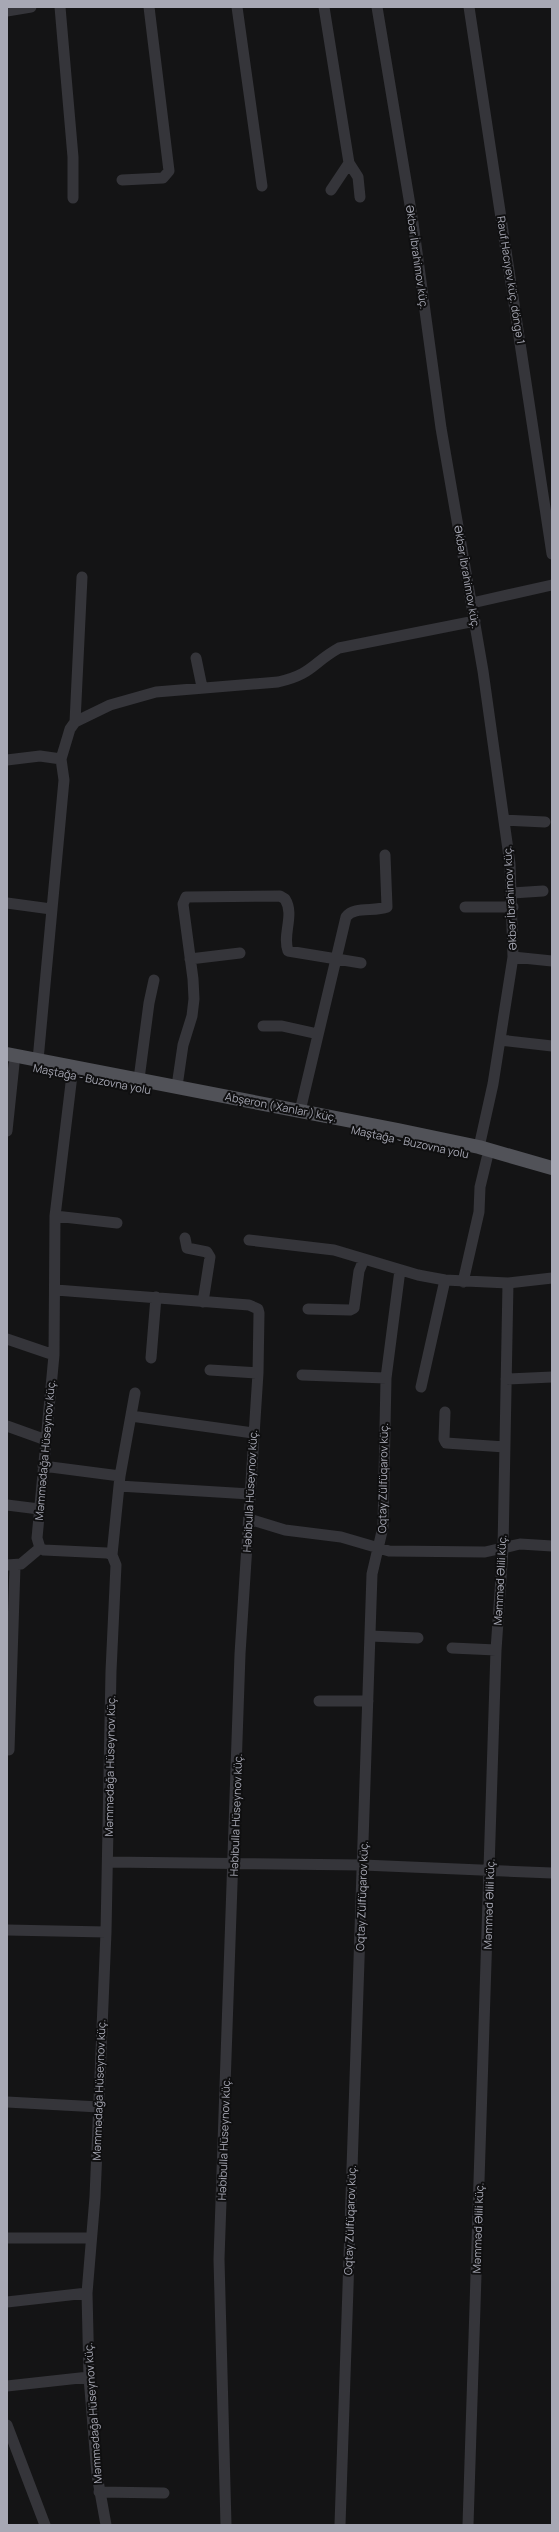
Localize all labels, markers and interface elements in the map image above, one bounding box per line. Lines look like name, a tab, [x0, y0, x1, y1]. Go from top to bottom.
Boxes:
street label: Əkbər İbrahimov küç.	[403, 204, 432, 310]
street label: Rauf Hacıyev küç. döngə 1	[494, 215, 529, 345]
street label: Əkbər İbrahimov küç.	[451, 524, 484, 630]
street label: Əkbər İbrahimov küç.	[499, 845, 520, 951]
street label: Maştağa - Buzovna yolu	[32, 1060, 152, 1097]
street label: Abşeron ( Xanlar ) küç.	[224, 1088, 338, 1125]
street label: Maştağa - Buzovna yolu	[350, 1122, 470, 1161]
street label: Məmmədağa Hüseynov küç.	[31, 1379, 58, 1521]
street label: Oqtay Zülfüqarov küç.	[374, 1423, 391, 1533]
street label: Həbibulla Hüseynov küç.	[239, 1429, 260, 1553]
street label: Məmməd Əlili küç.	[490, 1534, 509, 1626]
street label: Məmmədağa Hüseynov küç.	[101, 1695, 118, 1837]
street label: Həbibulla Hüseynov küç.	[226, 1753, 245, 1877]
street label: Oqtay Zülfüqarov küç.	[352, 1841, 371, 1951]
street label: Məmməd Əlili küç.	[479, 1858, 498, 1950]
street label: Məmmədağa Hüseynov küç.	[89, 2019, 108, 2161]
street label: Həbibulla Hüseynov küç.	[214, 2077, 233, 2201]
street label: Oqtay Zülfüqarov küç.	[340, 2165, 359, 2275]
street label: Məmməd Əlili küç.	[468, 2182, 487, 2274]
street label: Məmmədağa Hüseynov küç.	[80, 2342, 105, 2484]

